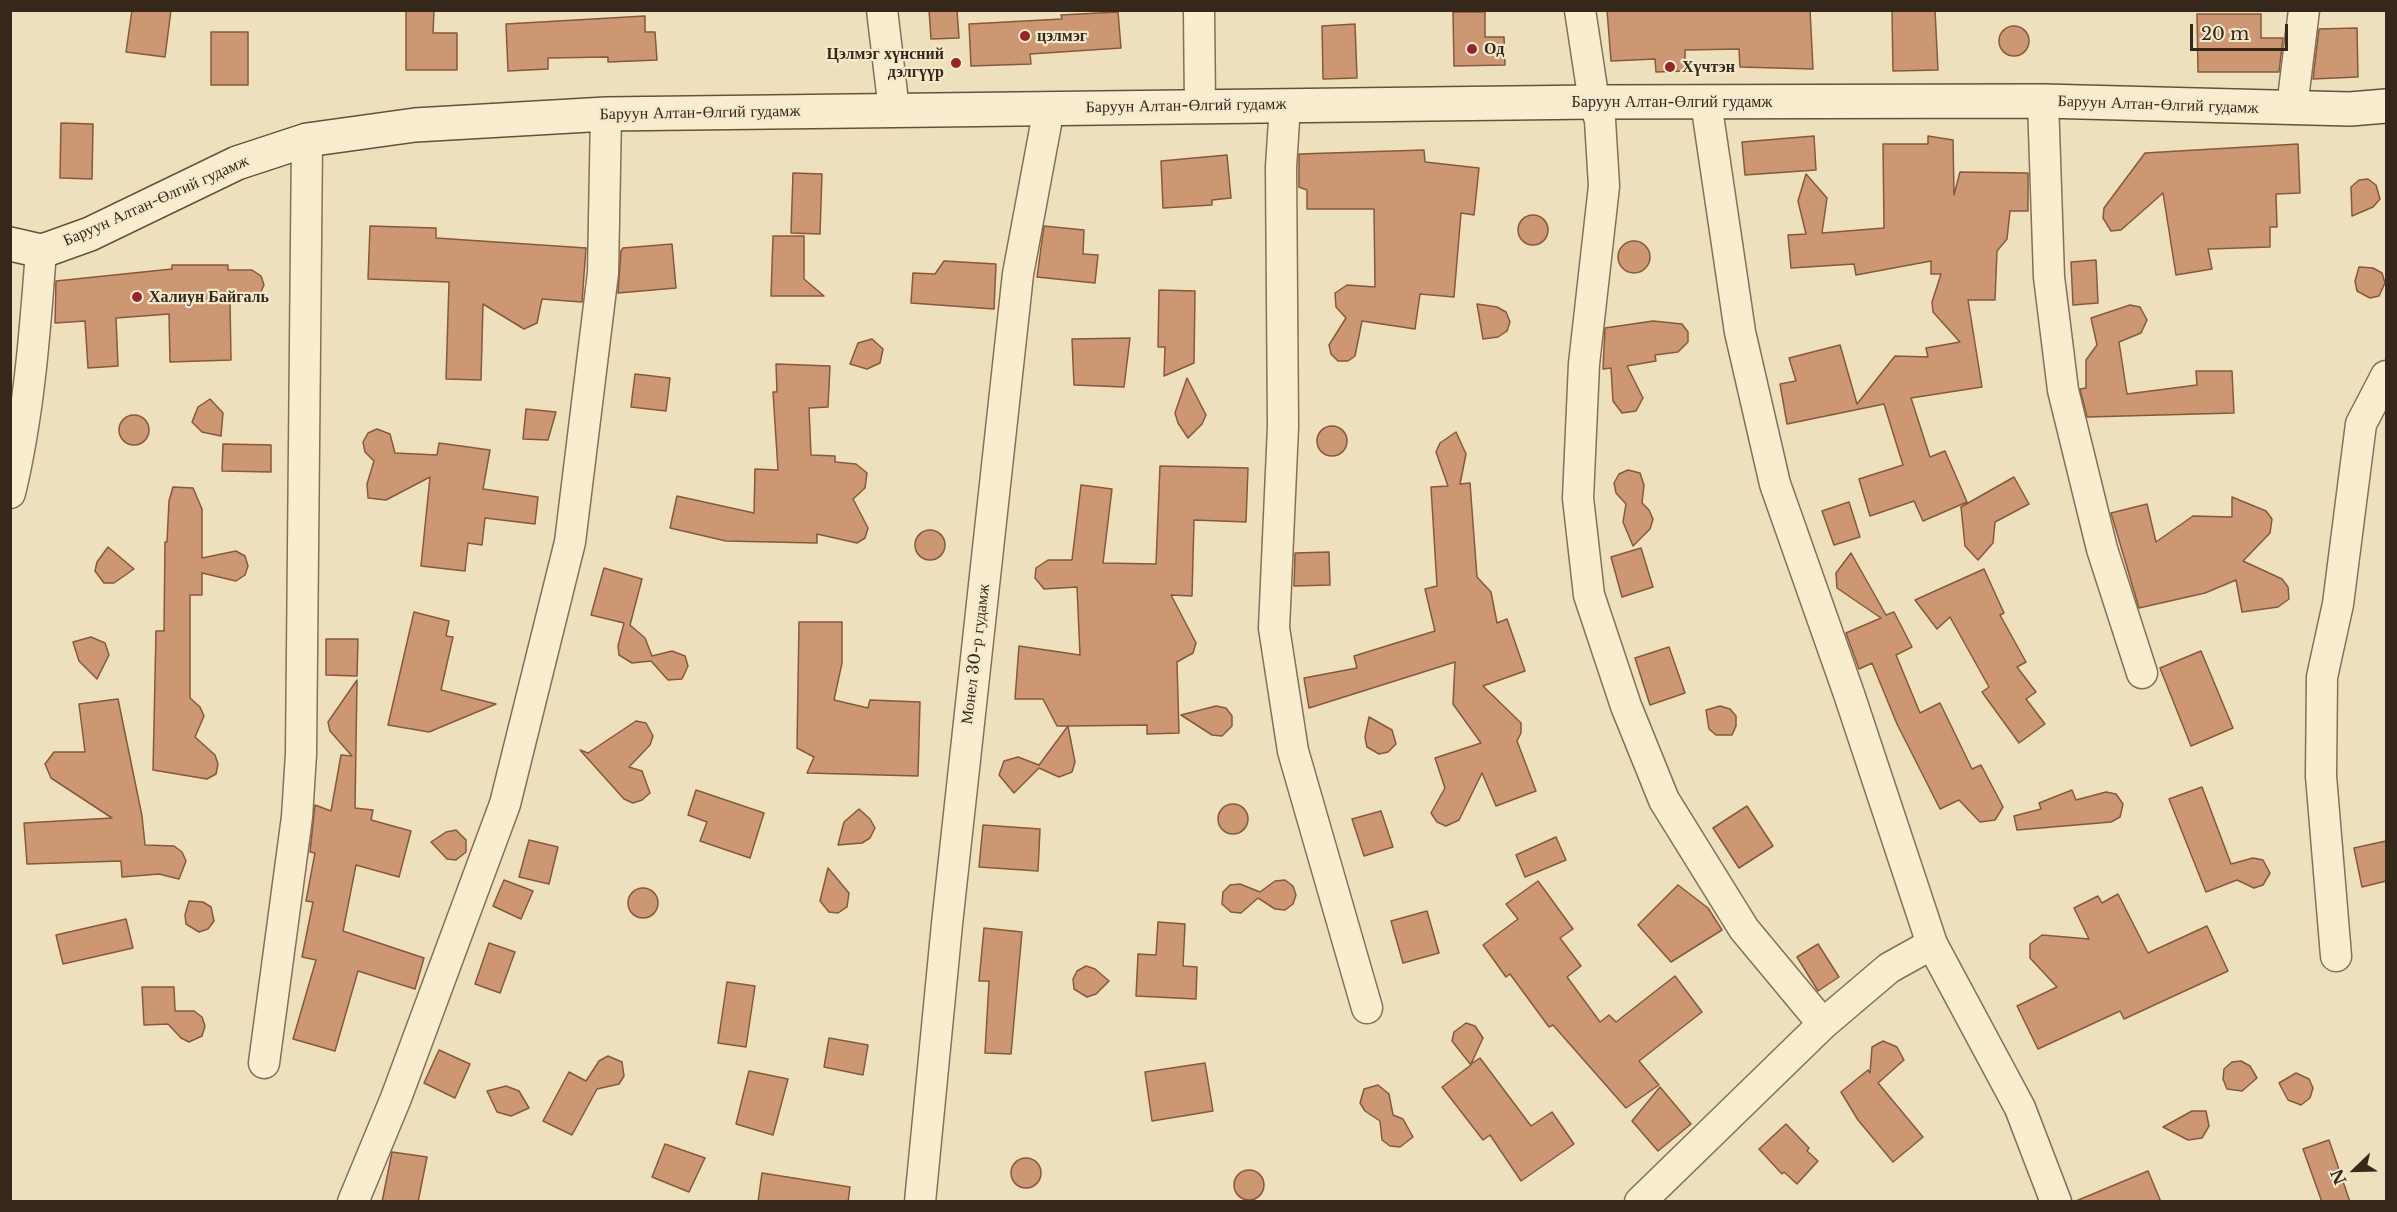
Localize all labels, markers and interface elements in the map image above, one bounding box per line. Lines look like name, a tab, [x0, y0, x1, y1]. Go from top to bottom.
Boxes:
scale bar	[2193, 12, 2290, 50]
text: 20 m	[2201, 23, 2249, 45]
place label: цэлмэг	[1037, 26, 1087, 46]
marker: цэлмэг	[1018, 29, 1032, 43]
place label: Од	[1484, 39, 1504, 59]
marker: Од	[1465, 42, 1479, 56]
place label: Цэлмэг хүнсний дэлгүүр	[826, 44, 944, 82]
marker: Цэлмэг хүнсний дэлгүүр	[949, 56, 963, 70]
place label: Хүчтэн	[1682, 57, 1735, 77]
marker: Хүчтэн	[1663, 60, 1677, 74]
street label: Баруун Алтан-Өлгий гудамж	[1572, 92, 1772, 112]
street label: Баруун Алтан-Өлгий гудамж	[2057, 92, 2259, 118]
street label: Баруун Алтан-Өлгий гудамж	[1085, 95, 1287, 117]
street label: Баруун Алтан-Өлгий гудамж	[599, 102, 801, 124]
street label: Баруун Алтан-Өлгий гудамж	[60, 151, 252, 251]
place label: Халиун Байгаль	[149, 287, 269, 307]
marker: Халиун Байгаль	[130, 290, 144, 304]
street label: Монел 30-р гудамж	[958, 583, 994, 725]
north arrow	[2325, 1140, 2385, 1200]
text: N	[2326, 1166, 2351, 1188]

